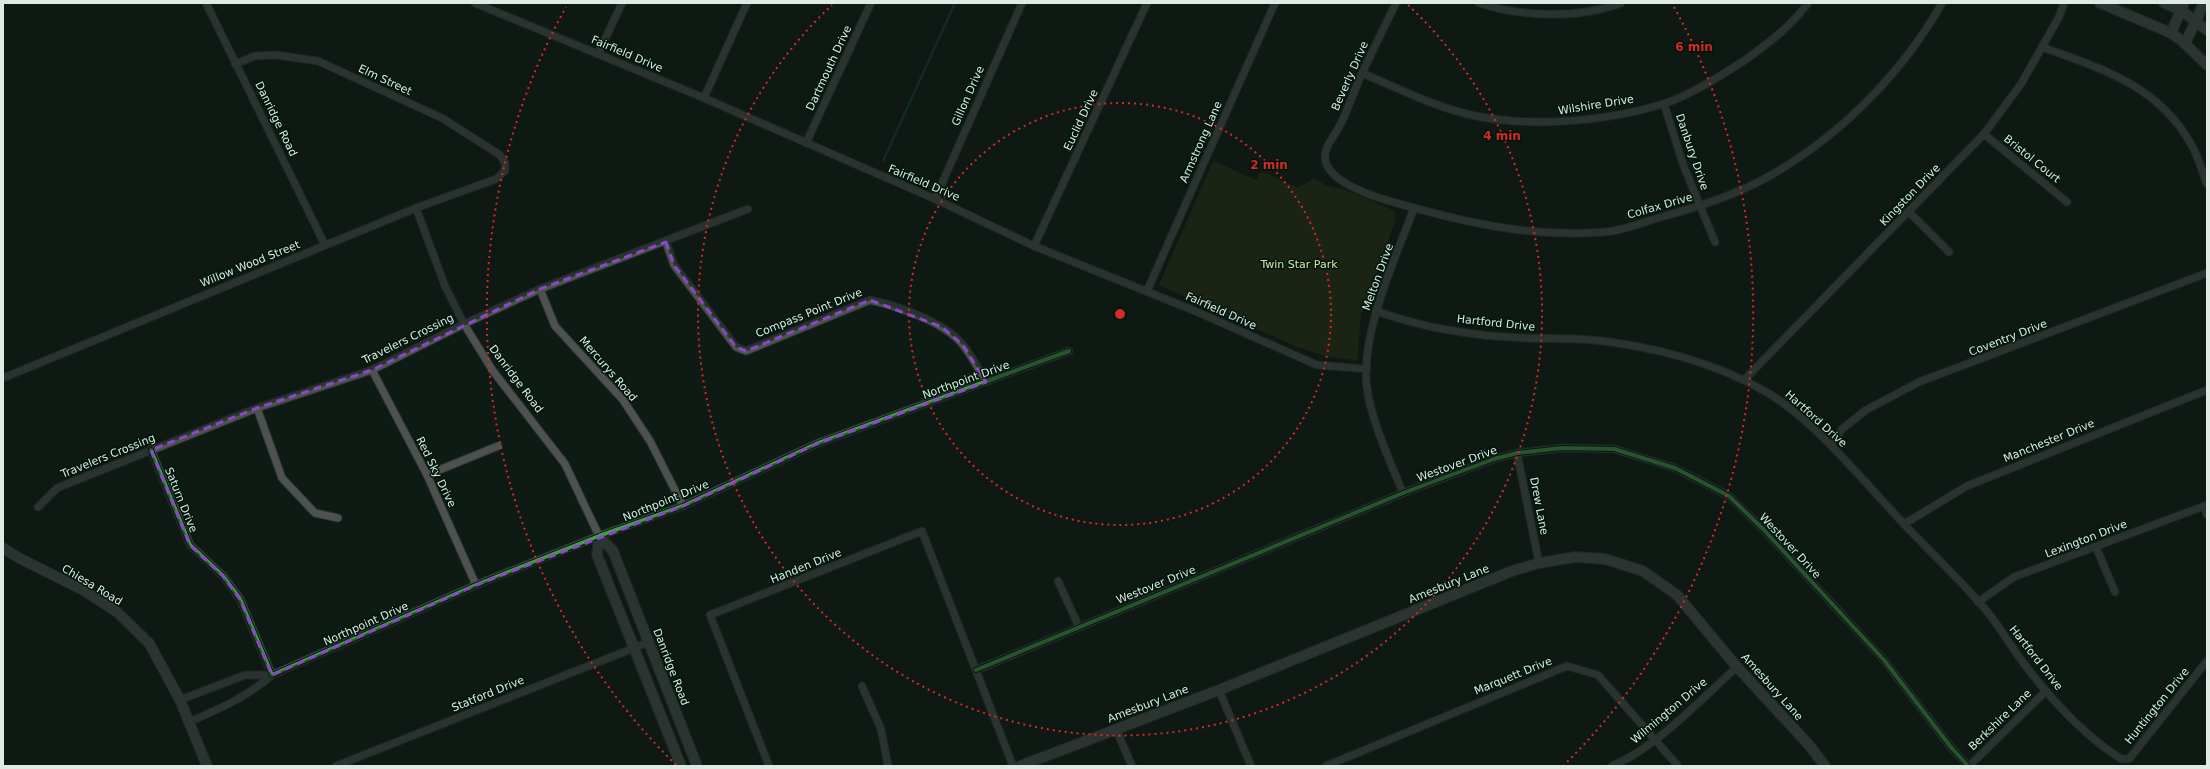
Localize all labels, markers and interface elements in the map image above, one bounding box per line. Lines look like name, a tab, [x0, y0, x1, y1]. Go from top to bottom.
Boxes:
street label: Dartmouth Drive	[804, 23, 855, 113]
street label: Fairfield Drive	[589, 33, 665, 75]
street label: Beverly Drive	[1329, 39, 1371, 113]
text: 6 min	[1675, 40, 1713, 54]
street label: Elm Street	[356, 62, 414, 98]
street label: Gillon Drive	[949, 64, 987, 128]
street label: Danridge Road	[252, 79, 300, 159]
street label: Euclid Drive	[1061, 87, 1101, 153]
street label: Wilshire Drive	[1557, 93, 1635, 117]
street label: Armstrong Lane	[1177, 99, 1225, 185]
street label: Danbury Drive	[1673, 112, 1711, 192]
text: 4 min	[1483, 129, 1521, 143]
street label: Bristol Court	[2001, 132, 2063, 186]
text: 2 min	[1250, 158, 1288, 172]
street label: Kingston Drive	[1877, 161, 1943, 229]
street label: Fairfield Drive	[886, 162, 962, 204]
street label: Colfax Drive	[1626, 190, 1694, 222]
street label: Willow Wood Street	[198, 238, 302, 290]
street label: Melton Drive	[1360, 242, 1396, 312]
park label: Twin Star Park	[1259, 258, 1338, 271]
street label: Compass Point Drive	[754, 286, 864, 340]
street label: Fairfield Drive	[1184, 290, 1259, 333]
centre of rings	[1113, 307, 1127, 321]
street label: Travelers Crossing	[359, 311, 456, 367]
street label: Hartford Drive	[1456, 312, 1536, 334]
street label: Coventry Drive	[1967, 317, 2049, 359]
street label: Mercurys Road	[576, 334, 640, 404]
street label: Danridge Road	[486, 343, 546, 415]
street label: Northpoint Drive	[921, 358, 1011, 402]
street label: Hartford Drive	[1782, 388, 1850, 450]
street label: Manchester Drive	[2002, 417, 2097, 465]
street label: Travelers Crossing	[58, 431, 157, 481]
street label: Red Sky Drive	[413, 435, 459, 510]
street label: Westover Drive	[1415, 443, 1499, 485]
street label: Saturn Drive	[162, 466, 200, 535]
street label: Drew Lane	[1527, 476, 1551, 536]
street label: Northpoint Drive	[621, 478, 711, 524]
street label: Westover Drive	[1756, 511, 1824, 581]
street label: Lexington Drive	[2043, 517, 2129, 561]
street label: Handen Drive	[769, 546, 844, 586]
street label: Chiesa Road	[59, 562, 125, 608]
street label: Amesbury Lane	[1407, 562, 1491, 606]
street label: Westover Drive	[1114, 563, 1198, 607]
street label: Northpoint Drive	[321, 599, 411, 649]
street label: Hartford Drive	[2007, 623, 2065, 693]
street label: Danridge Road	[650, 627, 692, 707]
street label: Amesbury Lane	[1738, 651, 1806, 723]
street label: Marquett Drive	[1472, 654, 1554, 698]
street label: Huntington Drive	[2122, 665, 2192, 747]
street label: Statford Drive	[450, 673, 526, 714]
street label: Wilmington Drive	[1628, 675, 1710, 747]
street label: Amesbury Lane	[1106, 682, 1191, 725]
street label: Berkshire Lane	[1966, 687, 2034, 753]

